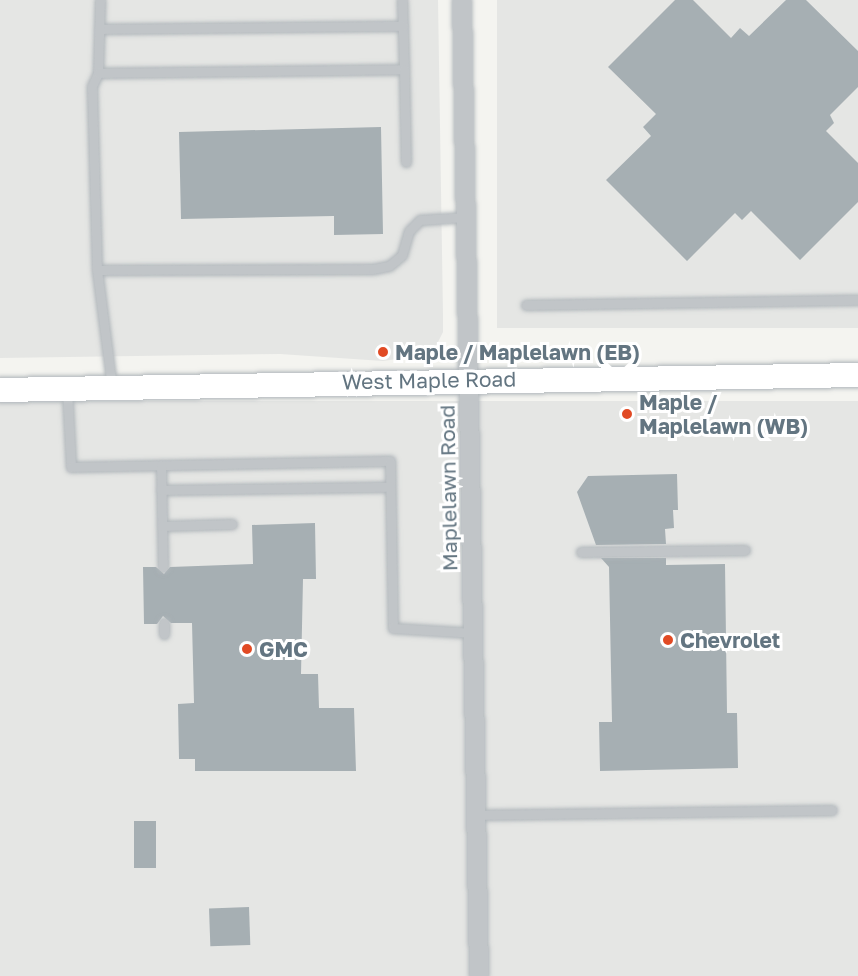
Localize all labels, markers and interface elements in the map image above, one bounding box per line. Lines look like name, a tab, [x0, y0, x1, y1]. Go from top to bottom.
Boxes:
place label: Maple / Maplelawn (EB)	[395, 339, 640, 365]
marker: Maple / Maplelawn (EB)	[376, 345, 390, 359]
street label: West Maple Road	[342, 366, 516, 394]
place label: Maple / Maplelawn (WB)	[639, 389, 808, 439]
street label: Maplelawn Road	[434, 405, 462, 571]
marker: Maple / Maplelawn (WB)	[620, 407, 634, 421]
place label: Chevrolet	[680, 627, 780, 653]
marker: Chevrolet	[661, 633, 675, 647]
place label: GMC	[259, 636, 308, 662]
marker: GMC	[240, 642, 254, 656]

